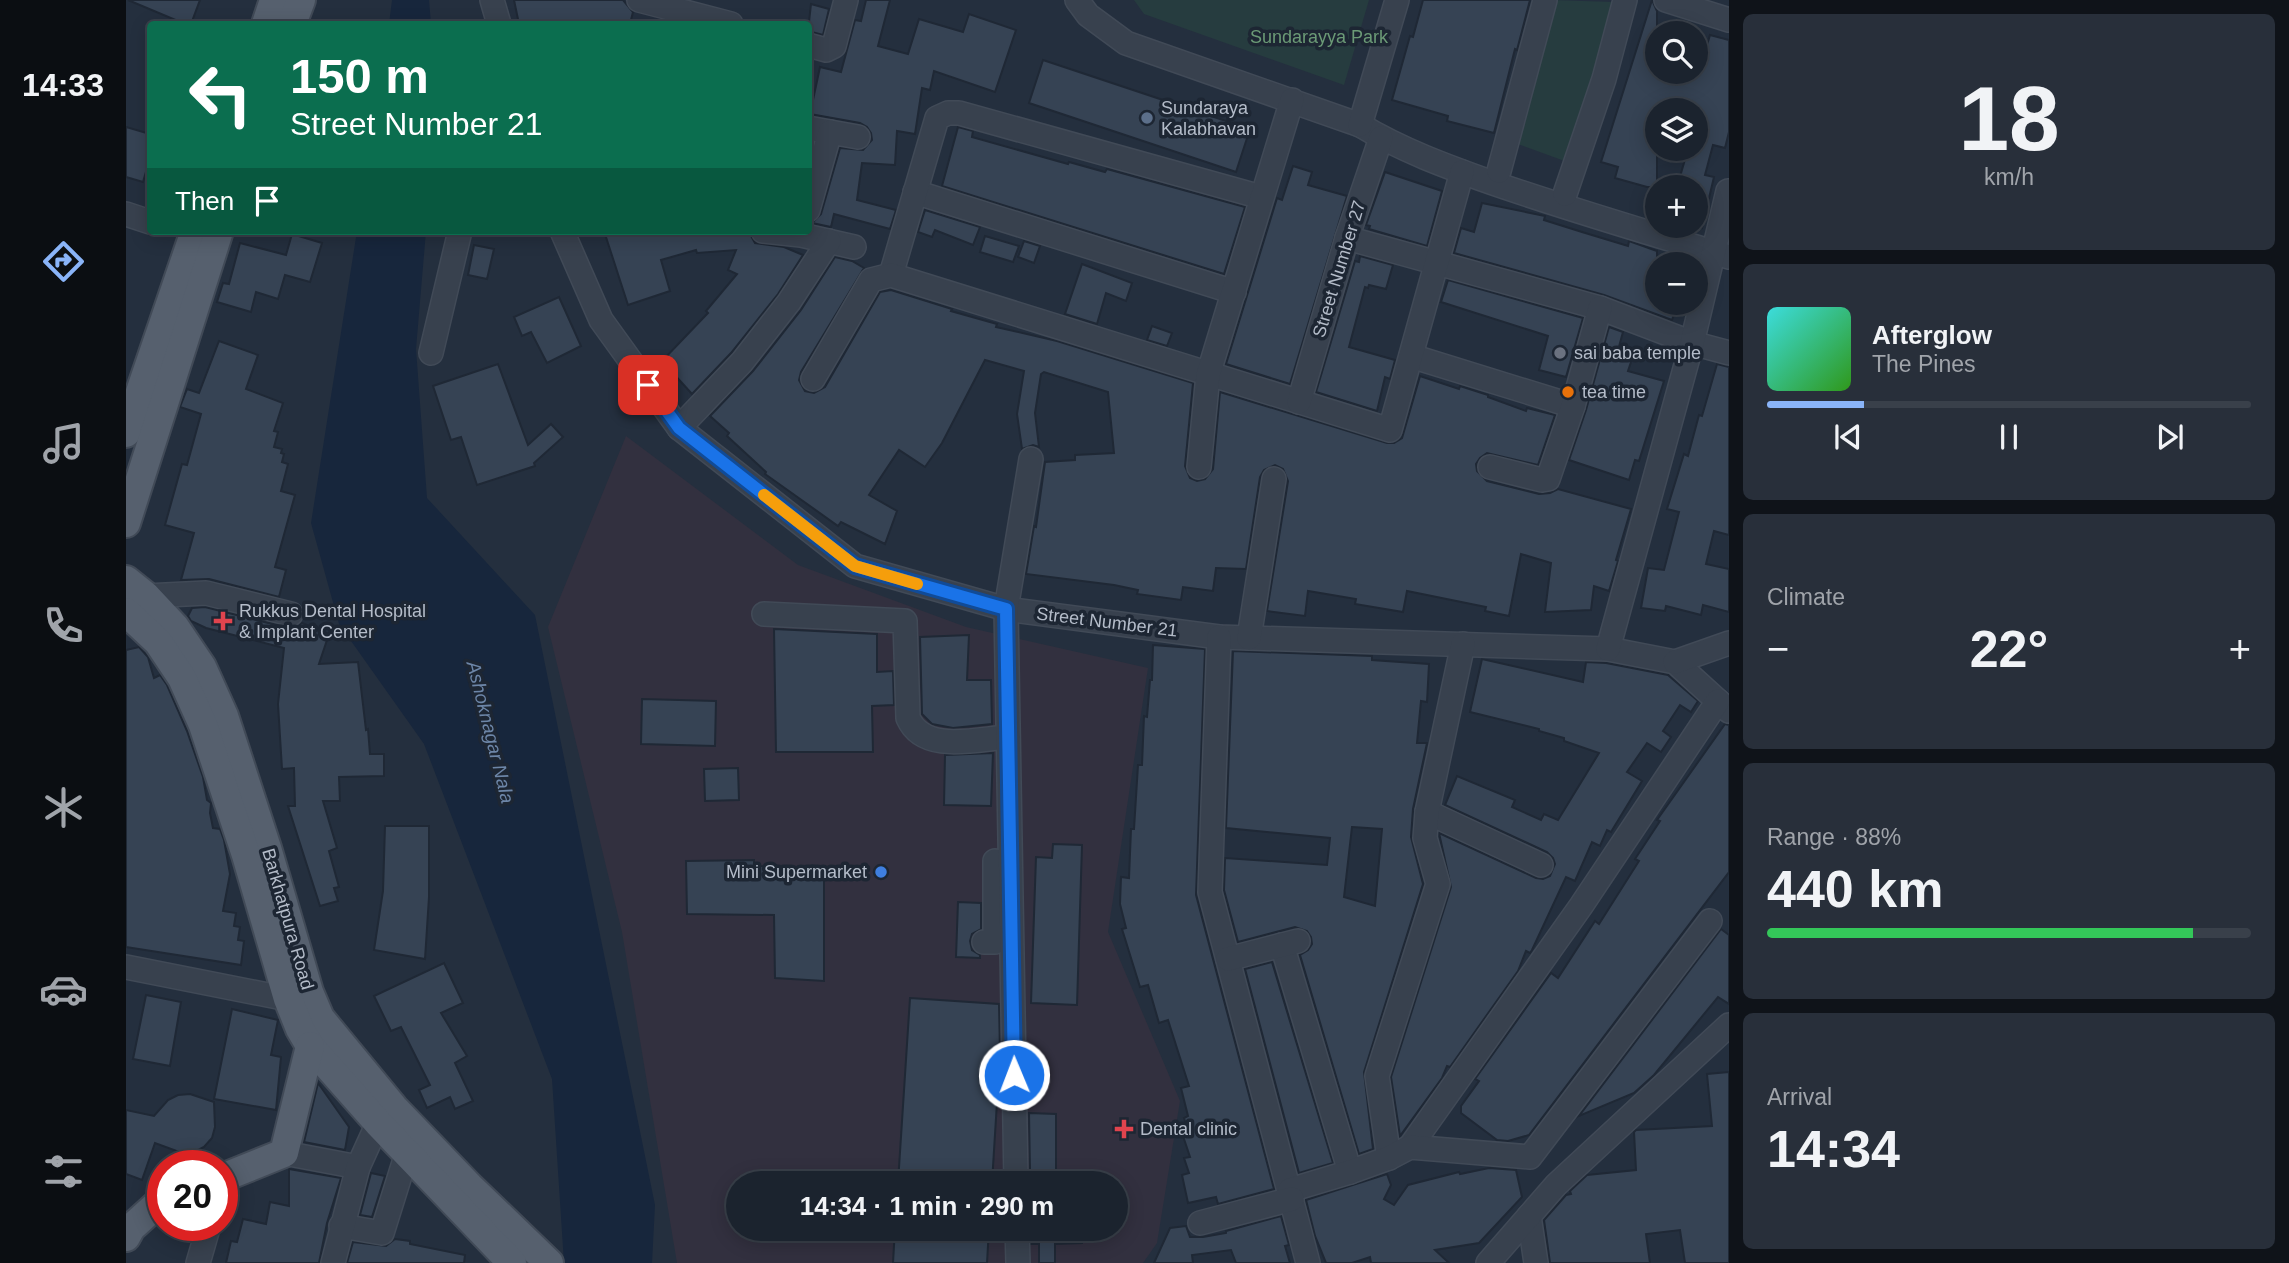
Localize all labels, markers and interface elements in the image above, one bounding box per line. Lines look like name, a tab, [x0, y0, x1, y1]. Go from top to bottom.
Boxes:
map controls	[1645, 21, 1708, 315]
button: search	[1645, 21, 1708, 84]
park label: Sundarayya Park	[1250, 27, 1389, 47]
icon: left	[175, 49, 266, 140]
text: 150 m	[290, 49, 429, 103]
text: 14:33	[22, 67, 104, 103]
text: 18	[1958, 68, 2060, 169]
place label: Sundaraya Kalabhavan	[1161, 98, 1256, 139]
button: layers	[1645, 98, 1708, 161]
text: Street Number 21	[290, 106, 543, 142]
marker: Sundaraya Kalabhavan	[1139, 110, 1155, 126]
text: km/h	[1984, 164, 2034, 190]
button: +	[1645, 175, 1708, 238]
icon: arrive	[248, 182, 286, 220]
text: Then	[175, 186, 234, 216]
street label: Street Number 27	[1309, 198, 1369, 340]
icon: directions	[39, 237, 88, 286]
button: −	[1645, 252, 1708, 315]
text: Afterglow	[1872, 320, 1992, 350]
place label: sai baba temple	[1574, 343, 1701, 363]
marker: sai baba temple	[1552, 345, 1568, 361]
text: The Pines	[1872, 351, 1976, 377]
pin	[618, 355, 678, 415]
icon: arrive	[629, 366, 667, 404]
place label: tea time	[1582, 382, 1646, 402]
marker: tea time	[1560, 384, 1576, 400]
icon: previous	[1829, 418, 1867, 456]
icon: pause	[1990, 418, 2028, 456]
icon: next	[2151, 418, 2189, 456]
icon: music	[39, 419, 88, 468]
text: Climate	[1767, 584, 1845, 610]
icon: phone	[39, 601, 88, 650]
place label: Rukkus Dental Hospital & Implant Center	[239, 601, 426, 642]
street label: Street Number 21	[1035, 603, 1179, 641]
marker: Rukkus Dental Hospital & Implant Center	[213, 611, 233, 631]
text: 22°	[1970, 620, 2048, 678]
text: −	[1767, 628, 1789, 670]
text: +	[2229, 628, 2251, 670]
water label: Ashoknagar Nala	[462, 658, 518, 805]
icon: climate	[39, 783, 88, 832]
text: Range · 88%	[1767, 824, 1901, 850]
street label: Barkhatpura Road	[258, 846, 318, 992]
text: 440 km	[1767, 860, 1943, 918]
place label: Mini Supermarket	[726, 862, 867, 882]
marker: Mini Supermarket	[873, 864, 889, 880]
icon: car	[39, 965, 88, 1014]
position arrow	[977, 1038, 1051, 1112]
text: Arrival	[1767, 1084, 1832, 1110]
marker: Dental clinic	[1114, 1119, 1134, 1139]
place label: Dental clinic	[1140, 1119, 1237, 1139]
text: 14:34	[1767, 1120, 1900, 1178]
icon: filters	[39, 1147, 88, 1196]
speed limit sign: 20	[147, 1150, 238, 1241]
text: 14:34 · 1 min · 290 m	[800, 1191, 1054, 1221]

